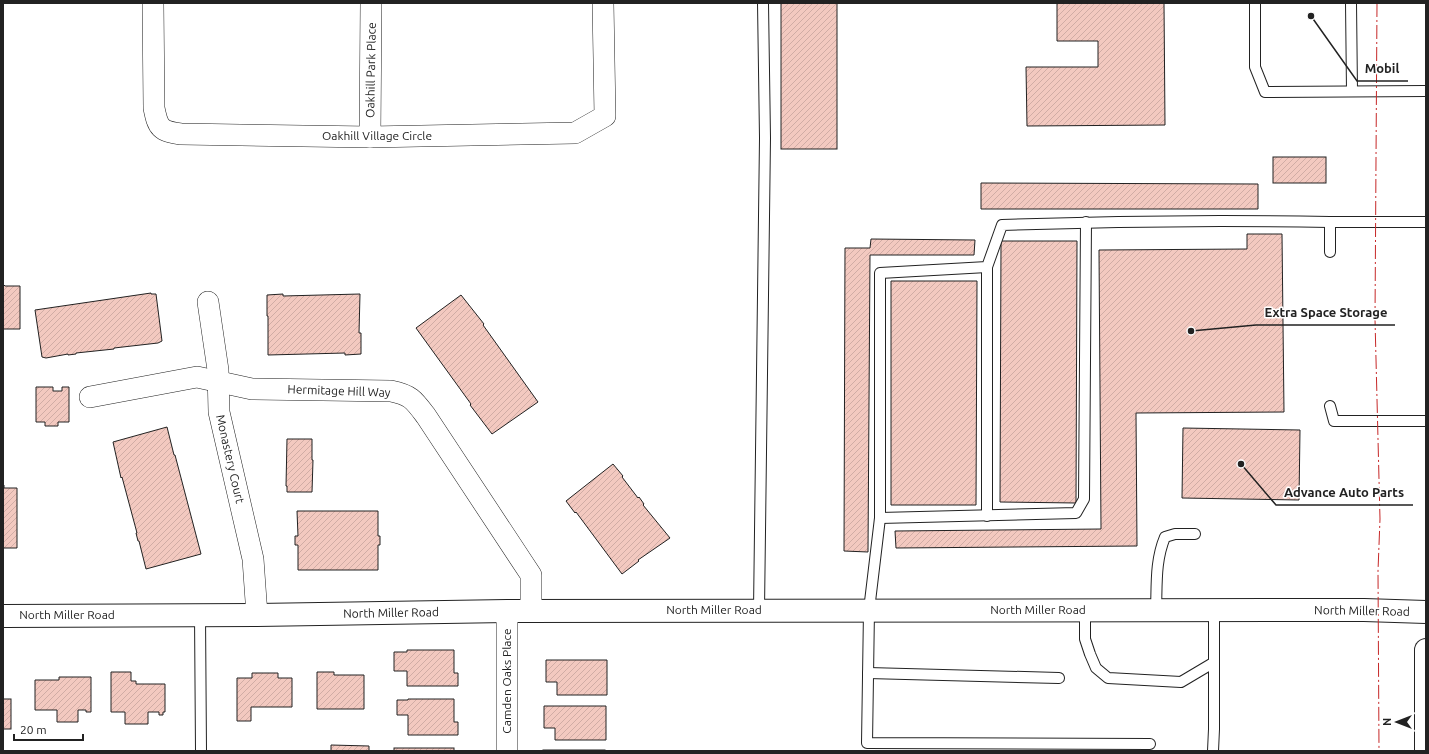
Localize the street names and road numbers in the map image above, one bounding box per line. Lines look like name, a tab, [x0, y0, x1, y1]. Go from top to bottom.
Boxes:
street label: Oakhill Park Place	[363, 22, 378, 118]
street label: Oakhill Village Circle	[322, 129, 432, 142]
street label: Hermitage Hill Way	[287, 382, 391, 399]
street label: Monastery Court	[214, 413, 247, 505]
street label: North Miller Road	[666, 603, 762, 616]
street label: North Miller Road	[990, 603, 1086, 616]
street label: North Miller Road	[1314, 603, 1410, 618]
street label: North Miller Road	[343, 605, 439, 620]
street label: North Miller Road	[19, 608, 115, 621]
street label: Camden Oaks Place	[500, 628, 513, 734]

